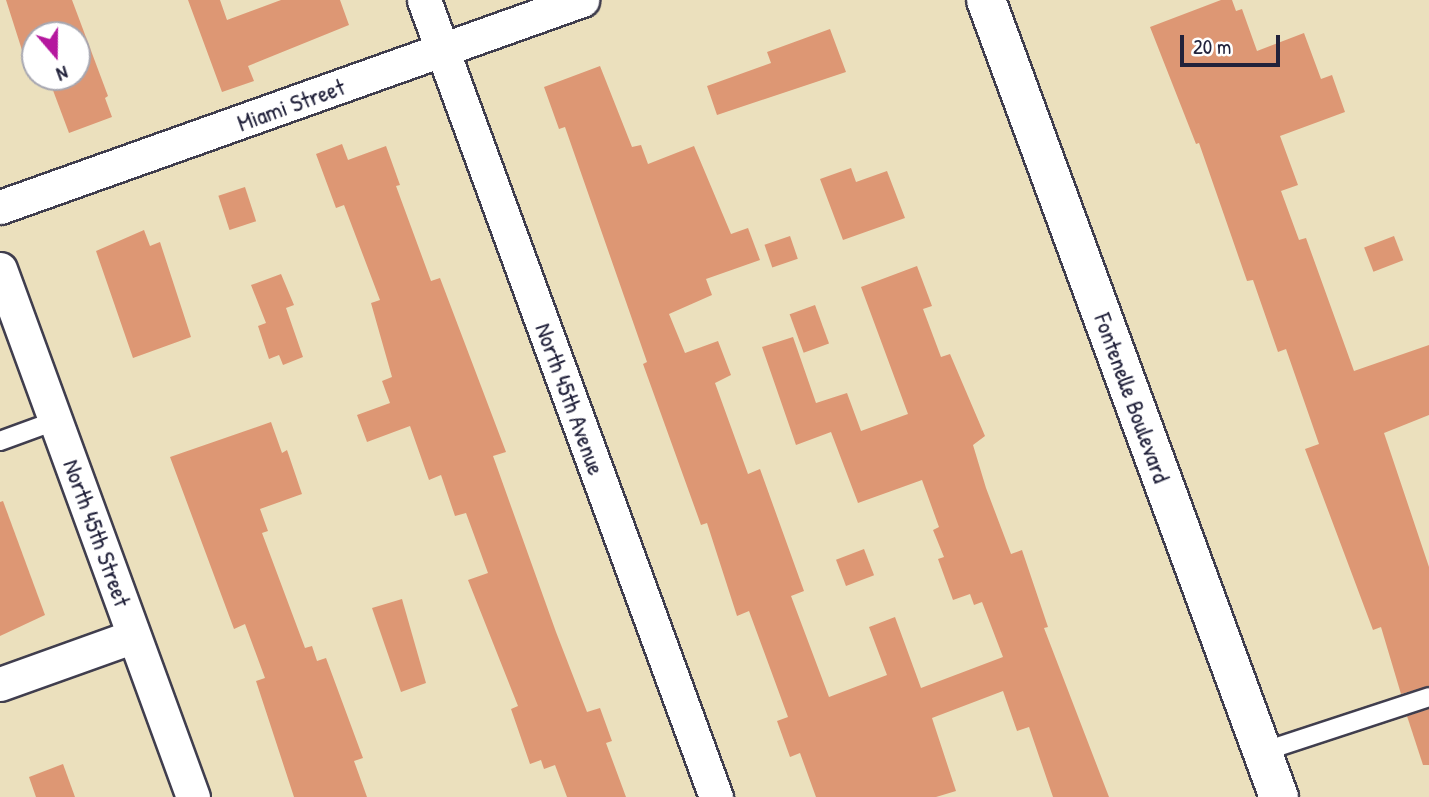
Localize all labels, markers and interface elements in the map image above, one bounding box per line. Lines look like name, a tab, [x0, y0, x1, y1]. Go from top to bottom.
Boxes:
north arrow	[21, 21, 91, 91]
scale bar	[1184, 21, 1284, 65]
text: 20 m	[1193, 32, 1231, 61]
text: N	[53, 60, 72, 88]
street label: Miami Street	[233, 72, 349, 138]
street label: Fontenelle Boulevard	[1088, 309, 1176, 487]
street label: North 45th Avenue	[529, 319, 611, 479]
street label: North 45th Street	[57, 456, 137, 610]

